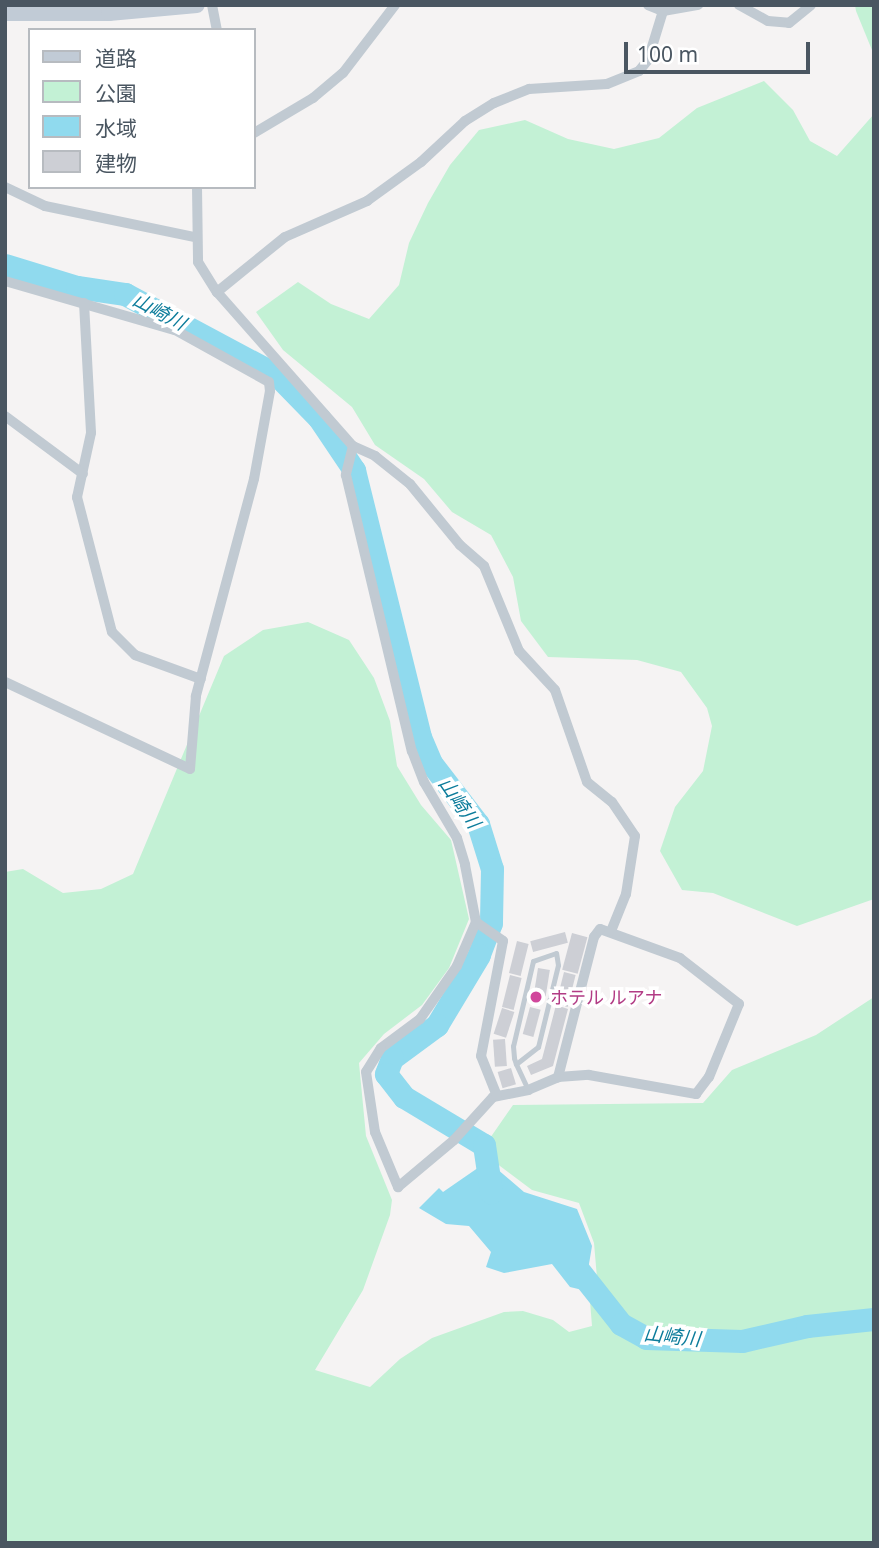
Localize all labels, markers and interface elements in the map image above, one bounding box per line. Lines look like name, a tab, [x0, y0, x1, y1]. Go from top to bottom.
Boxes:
legend	[28, 28, 256, 189]
scale bar	[627, 28, 812, 72]
text: 100 m	[637, 40, 698, 68]
text: 道路	[95, 44, 137, 72]
text: 公園	[95, 79, 137, 107]
text: 水域	[95, 114, 137, 142]
text: 建物	[95, 149, 137, 177]
water label: 山崎川	[128, 289, 190, 335]
water label: 山崎川	[433, 773, 485, 833]
place label: ホテル ルアナ	[550, 986, 663, 1008]
marker: ホテル ルアナ	[528, 989, 544, 1005]
water label: 山崎川	[642, 1323, 702, 1351]

